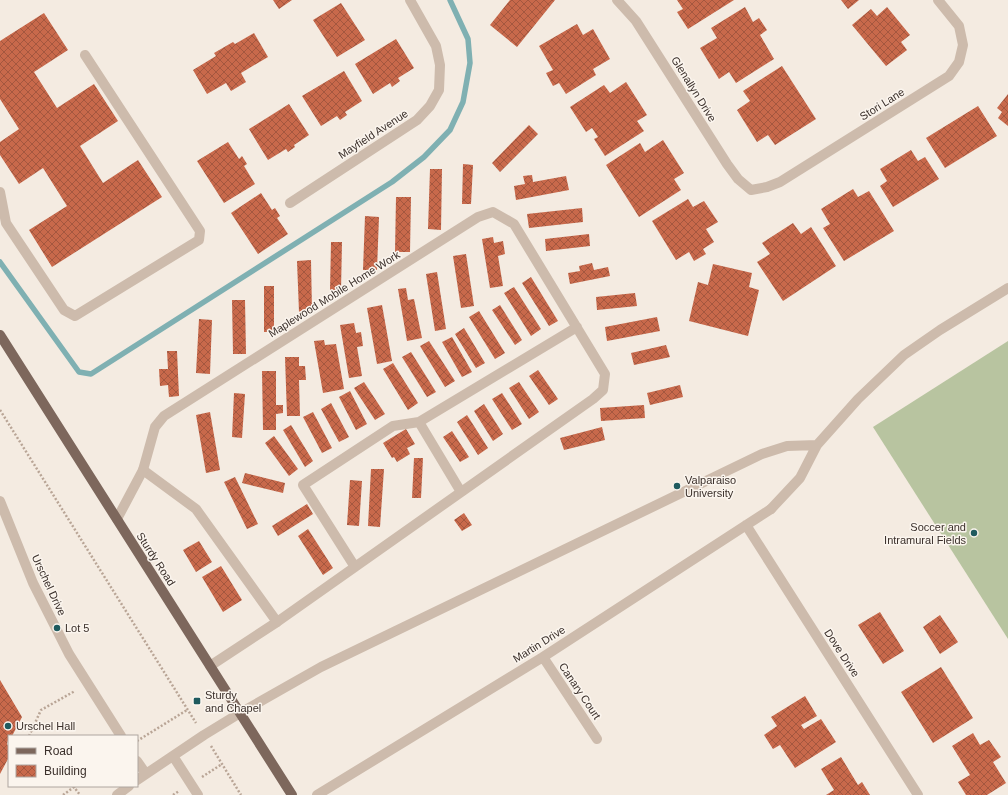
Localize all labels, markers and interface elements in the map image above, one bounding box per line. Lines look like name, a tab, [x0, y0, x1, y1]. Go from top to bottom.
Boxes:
street label: Glenallyn Drive	[669, 54, 719, 124]
street label: Stori Lane	[858, 86, 906, 122]
street label: Mayfield Avenue	[336, 107, 410, 161]
street label: Maplewood Mobile Home Work	[266, 248, 402, 340]
place label: Valparaiso University	[685, 474, 736, 499]
marker: Valparaiso University	[672, 481, 682, 491]
place label: Soccer and Intramural Fields	[884, 521, 966, 546]
marker: Soccer and Intramural Fields	[969, 528, 979, 538]
street label: Sturdy Road	[134, 530, 178, 588]
street label: Urschel Drive	[30, 553, 68, 617]
place label: Lot 5	[65, 622, 89, 634]
marker: Lot 5	[52, 623, 62, 633]
street label: Martin Drive	[511, 623, 567, 665]
street label: Dove Drive	[822, 627, 862, 679]
street label: Canary Court	[557, 661, 603, 721]
place label: Sturdy and Chapel	[205, 689, 261, 714]
marker: Sturdy and Chapel	[192, 696, 202, 706]
place label: Urschel Hall	[16, 720, 75, 732]
marker: Urschel Hall	[3, 721, 13, 731]
legend	[8, 735, 138, 787]
text: Road	[44, 744, 73, 758]
text: Building	[44, 764, 87, 778]

